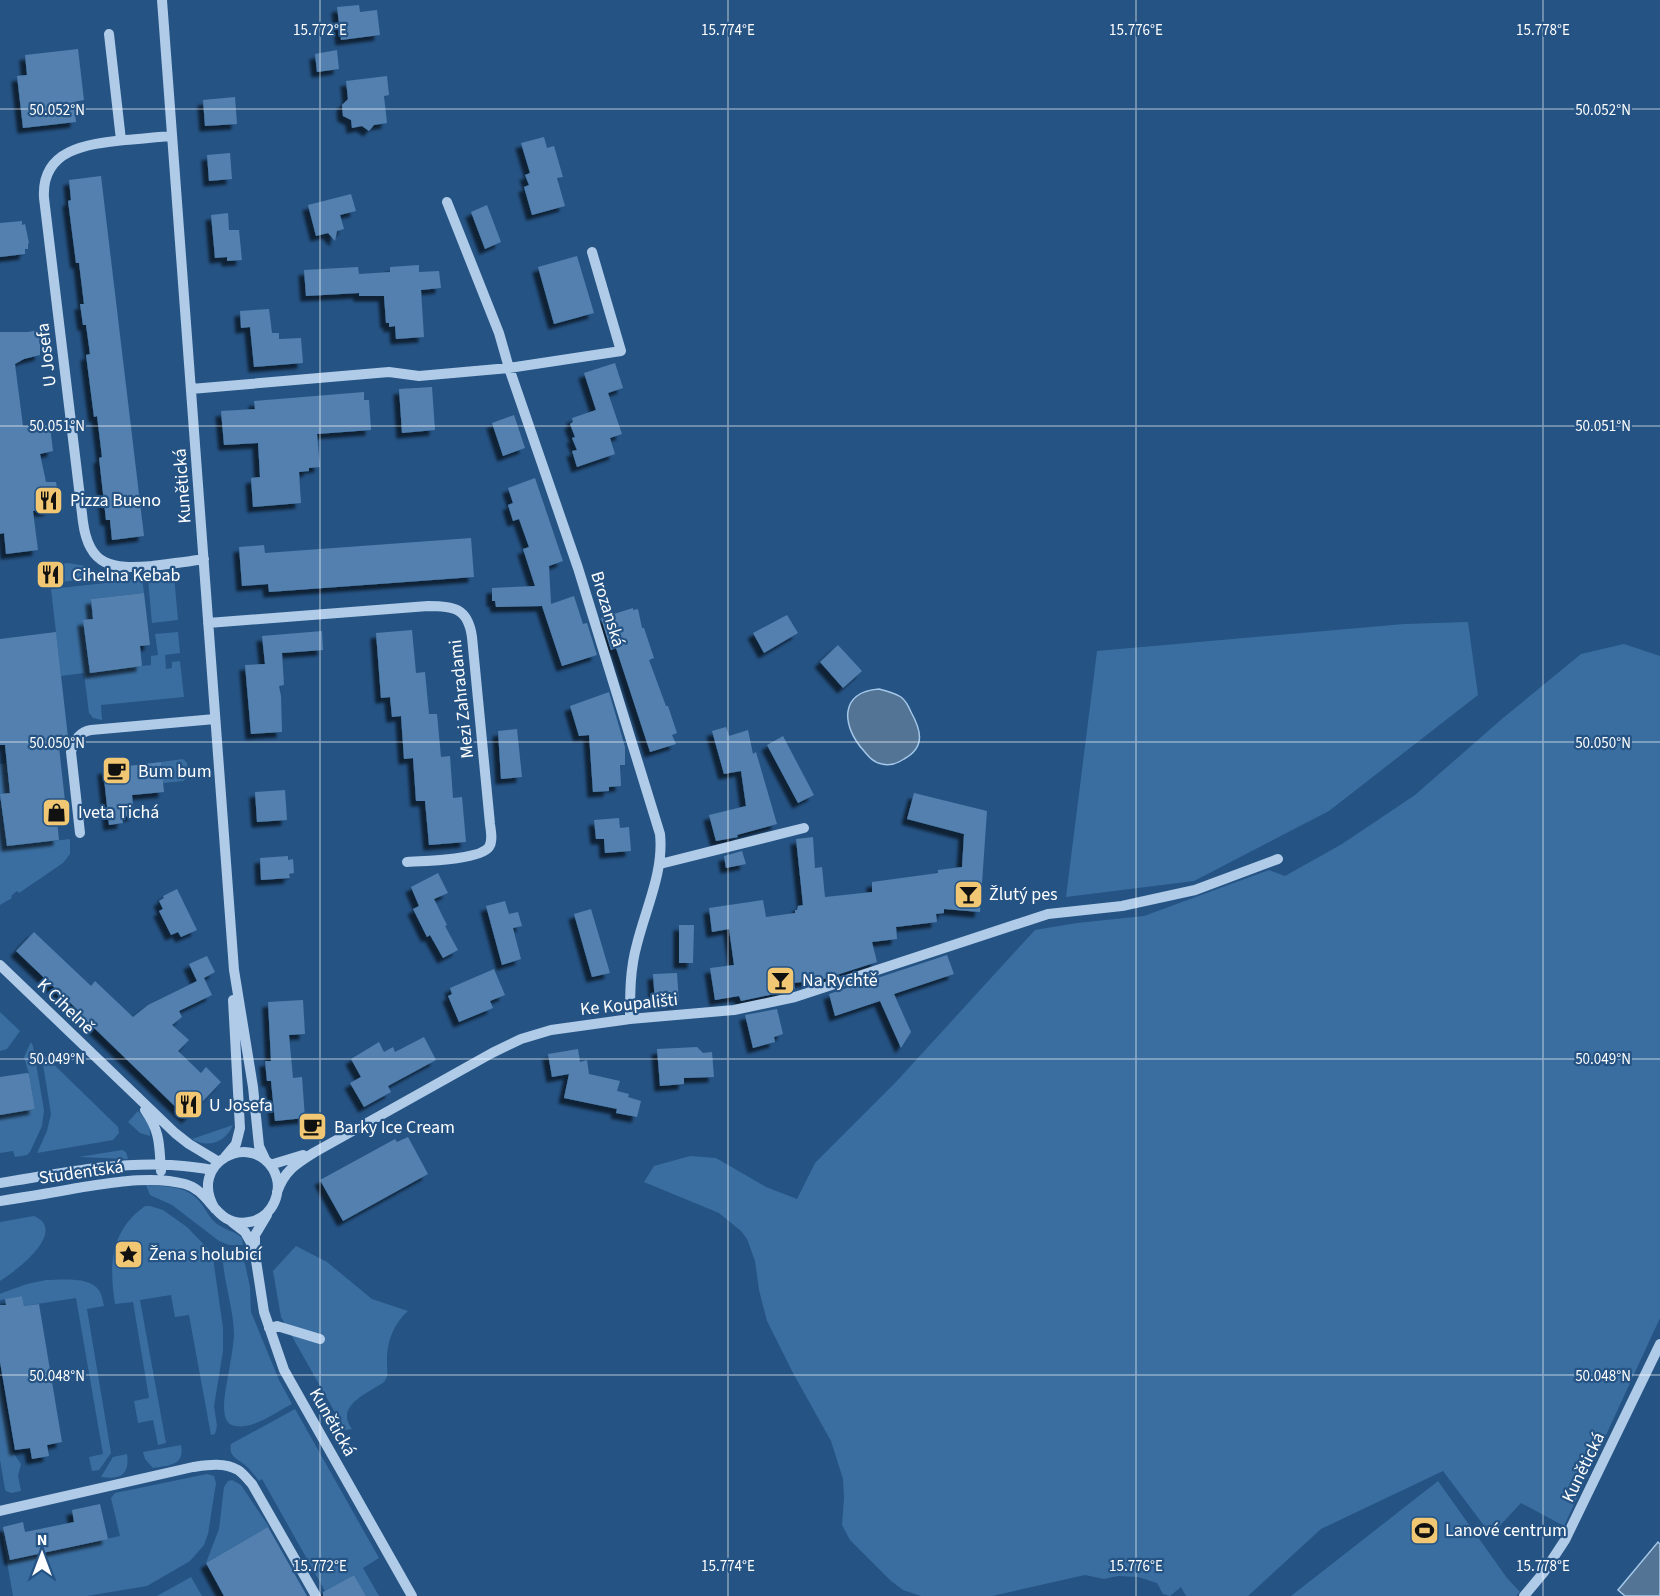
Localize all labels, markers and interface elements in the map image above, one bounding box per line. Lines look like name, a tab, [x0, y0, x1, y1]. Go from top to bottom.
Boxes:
text: 15.772°E	[293, 20, 347, 41]
text: 15.774°E	[701, 20, 755, 41]
text: 15.776°E	[1109, 20, 1163, 41]
text: 15.778°E	[1516, 20, 1570, 41]
text: 50.052°N	[29, 100, 85, 121]
text: 50.052°N	[1575, 100, 1631, 121]
street label: U Josefa	[30, 322, 63, 388]
text: 50.051°N	[29, 416, 85, 437]
text: 50.051°N	[1575, 416, 1631, 437]
street label: Kunětická	[167, 448, 198, 524]
restaurant icon: Pizza Bueno	[33, 484, 65, 516]
place label: Pizza Bueno	[70, 488, 161, 513]
restaurant icon: Cihelna Kebab	[35, 559, 67, 591]
place label: Cihelna Kebab	[72, 563, 181, 588]
street label: Brozanská	[584, 568, 631, 650]
street label: Mezi Zahradami	[443, 638, 480, 760]
text: 50.050°N	[29, 733, 85, 754]
text: 50.050°N	[1575, 733, 1631, 754]
cafe icon: Bum bum	[101, 755, 133, 787]
place label: Bum bum	[138, 759, 212, 784]
shop icon: Iveta Tichá	[41, 796, 73, 828]
place label: Iveta Tichá	[78, 800, 159, 825]
bar icon: Žlutý pes	[952, 878, 984, 910]
place label: Žlutý pes	[989, 882, 1058, 907]
bar icon: Na Rychtě	[765, 964, 797, 996]
place label: Na Rychtě	[802, 968, 878, 993]
street label: K Cihelně	[32, 973, 100, 1040]
street label: Ke Koupališti	[579, 987, 679, 1022]
text: 50.049°N	[29, 1049, 85, 1070]
text: 50.049°N	[1575, 1049, 1631, 1070]
restaurant icon: U Josefa	[172, 1089, 204, 1121]
place label: U Josefa	[209, 1093, 273, 1118]
cafe icon: Barky Ice Cream	[297, 1111, 329, 1143]
place label: Barky Ice Cream	[334, 1115, 455, 1140]
street label: Studentská	[37, 1154, 125, 1191]
place icon: Žena s holubicí	[112, 1238, 144, 1270]
place label: Žena s holubicí	[149, 1242, 262, 1267]
text: 50.048°N	[29, 1366, 85, 1387]
text: 50.048°N	[1575, 1366, 1631, 1387]
street label: Kunětická	[303, 1383, 362, 1461]
street label: Kunětická	[1556, 1428, 1611, 1506]
sports icon: Lanové centrum	[1408, 1514, 1440, 1546]
place label: Lanové centrum	[1445, 1518, 1567, 1543]
north arrow	[12, 1524, 72, 1584]
text: N	[37, 1529, 47, 1551]
text: 15.772°E	[293, 1556, 347, 1577]
text: 15.774°E	[701, 1556, 755, 1577]
text: 15.776°E	[1109, 1556, 1163, 1577]
text: 15.778°E	[1516, 1556, 1570, 1577]

